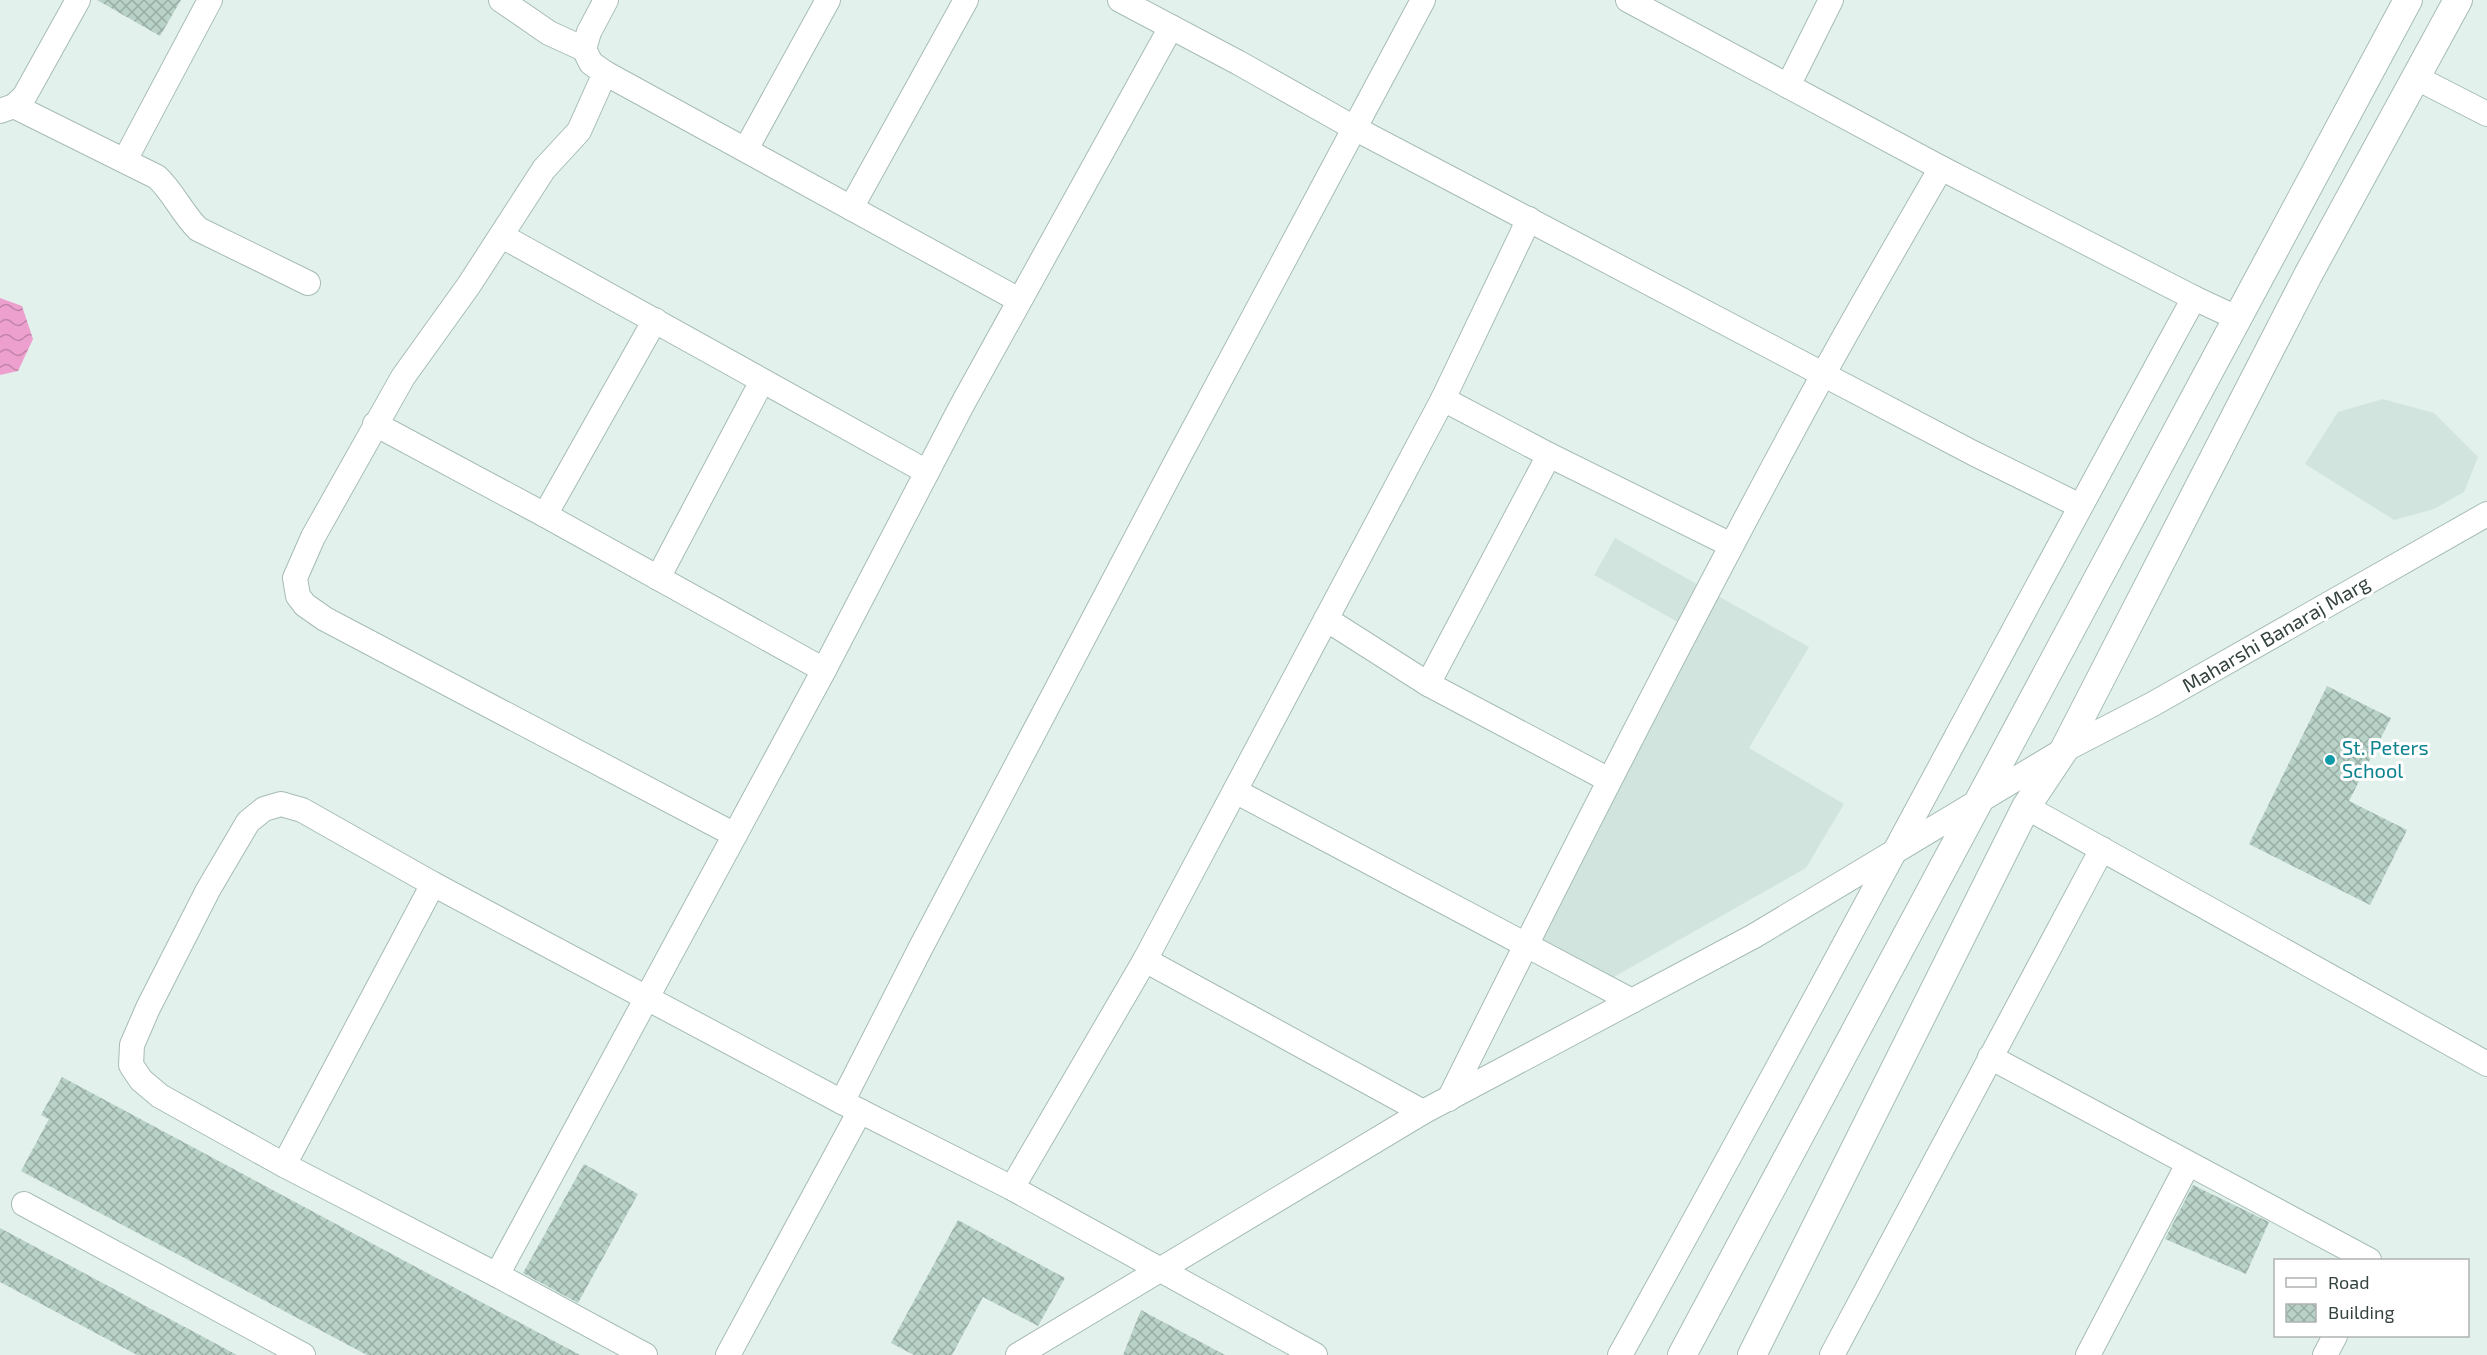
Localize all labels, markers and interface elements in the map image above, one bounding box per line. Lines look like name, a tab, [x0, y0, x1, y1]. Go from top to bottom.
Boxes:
street label: Maharshi Banaraj Marg	[2178, 570, 2373, 697]
place label: St. Peters School	[2342, 735, 2429, 782]
marker: St. Peters School	[2323, 753, 2337, 767]
legend	[2274, 1259, 2469, 1337]
text: Road	[2328, 1271, 2369, 1293]
text: Building	[2328, 1301, 2395, 1323]

